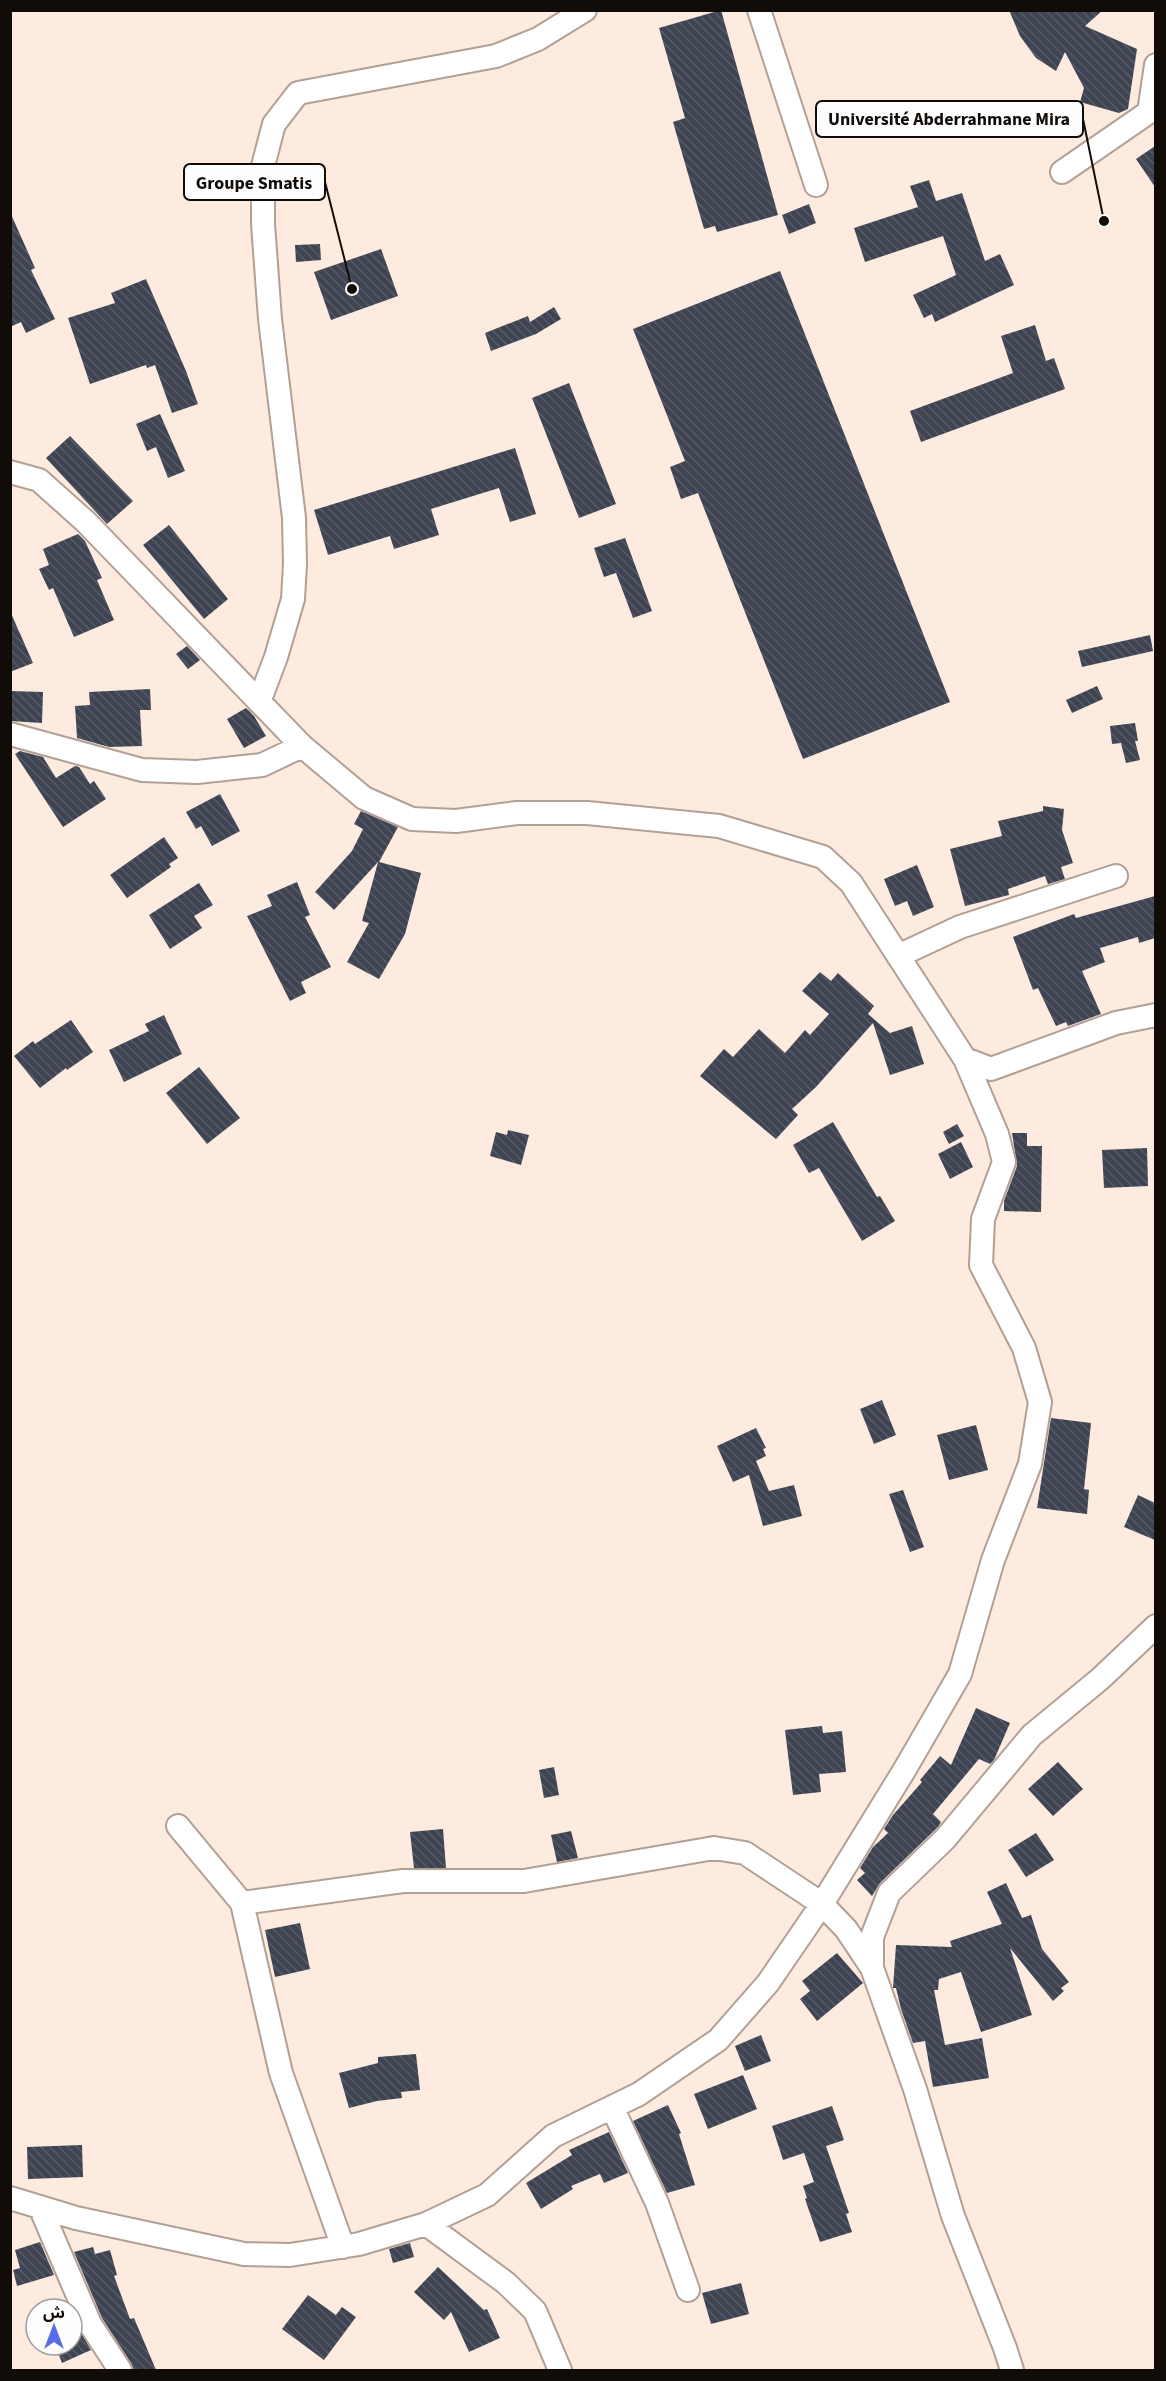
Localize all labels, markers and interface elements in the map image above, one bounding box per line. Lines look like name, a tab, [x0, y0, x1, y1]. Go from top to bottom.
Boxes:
callout: Université Abderrahmane Mira	[816, 101, 1083, 137]
text: Université Abderrahmane Mira	[828, 107, 1070, 132]
callout: Groupe Smatis	[184, 164, 325, 200]
text: Groupe Smatis	[196, 171, 312, 196]
north arrow	[24, 2297, 84, 2357]
text: ش	[43, 2302, 65, 2324]

